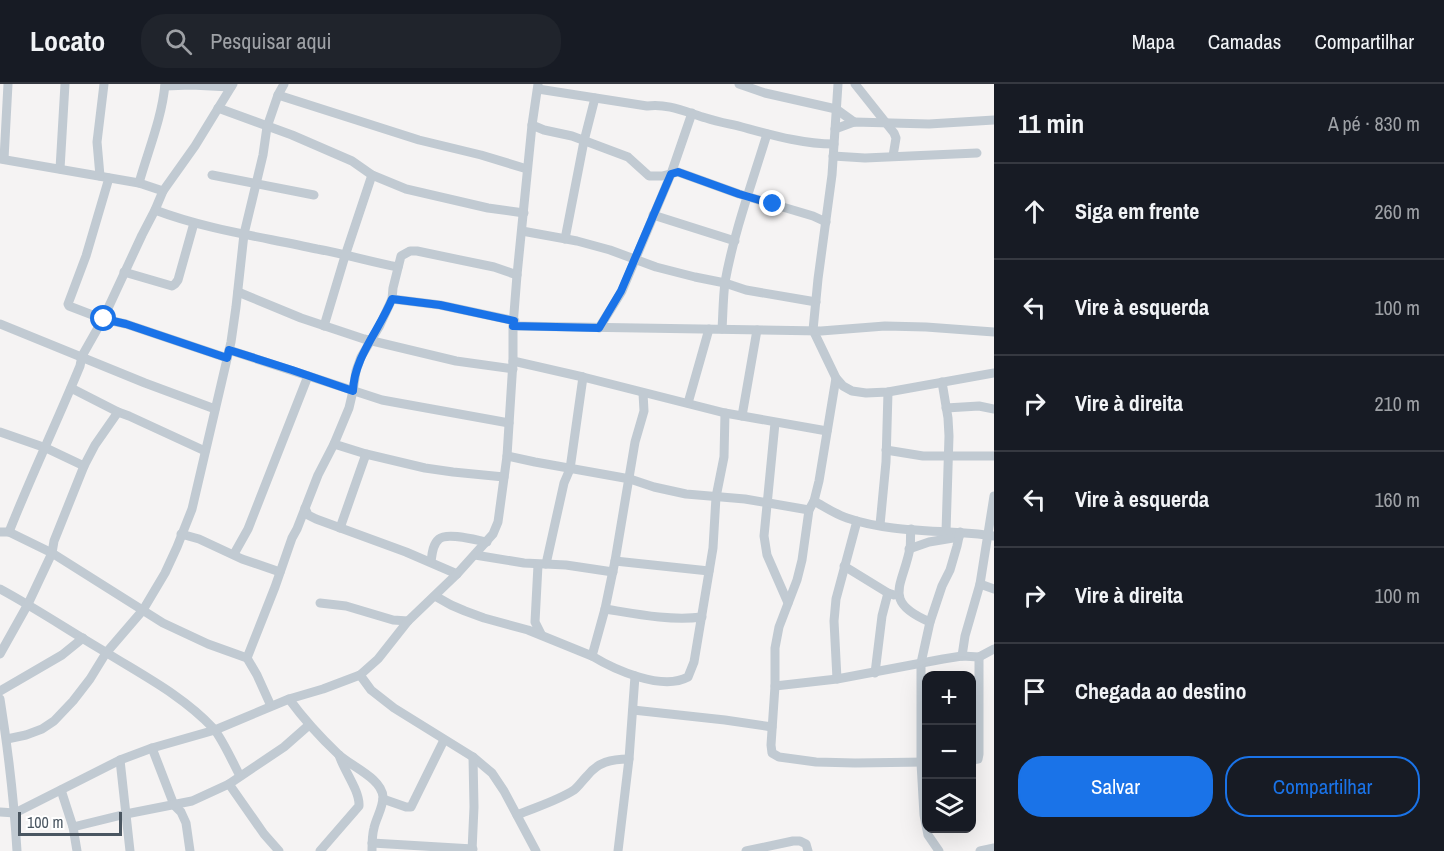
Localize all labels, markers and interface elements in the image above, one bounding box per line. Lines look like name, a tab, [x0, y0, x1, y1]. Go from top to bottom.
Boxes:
search box	[141, 14, 561, 68]
text: Locato	[30, 22, 105, 60]
icon: search	[162, 25, 195, 58]
text: Pesquisar aqui	[210, 26, 332, 56]
text: Mapa	[1132, 27, 1175, 56]
text: Camadas	[1208, 27, 1281, 56]
text: Compartilhar	[1314, 27, 1414, 56]
text: 11 min	[1018, 106, 1084, 141]
text: A pé · 830 m	[1328, 110, 1420, 137]
route end	[759, 190, 785, 216]
icon: ahead	[1018, 195, 1051, 228]
text: Siga em frente	[1075, 196, 1199, 226]
text: 260 m	[1374, 198, 1420, 225]
icon: left	[1018, 291, 1051, 324]
text: Vire à esquerda	[1075, 292, 1209, 322]
text: 100 m	[1374, 294, 1420, 321]
route start	[90, 305, 116, 331]
icon: right	[1018, 387, 1051, 420]
text: Vire à direita	[1075, 388, 1183, 418]
text: 210 m	[1374, 390, 1420, 417]
icon: left	[1018, 483, 1051, 516]
text: Vire à esquerda	[1075, 484, 1209, 514]
text: 160 m	[1374, 486, 1420, 513]
icon: right	[1018, 579, 1051, 612]
text: Vire à direita	[1075, 580, 1183, 610]
text: 100 m	[1374, 582, 1420, 609]
map controls	[922, 671, 976, 833]
button: +	[922, 671, 976, 725]
icon: arrive	[1018, 675, 1051, 708]
text: Chegada ao destino	[1075, 676, 1246, 706]
button: −	[922, 725, 976, 779]
button: Salvar	[1018, 756, 1213, 817]
button: Compartilhar	[1225, 756, 1420, 817]
button: layers	[922, 779, 976, 833]
scale bar	[18, 809, 122, 836]
text: 100 m	[27, 811, 63, 833]

